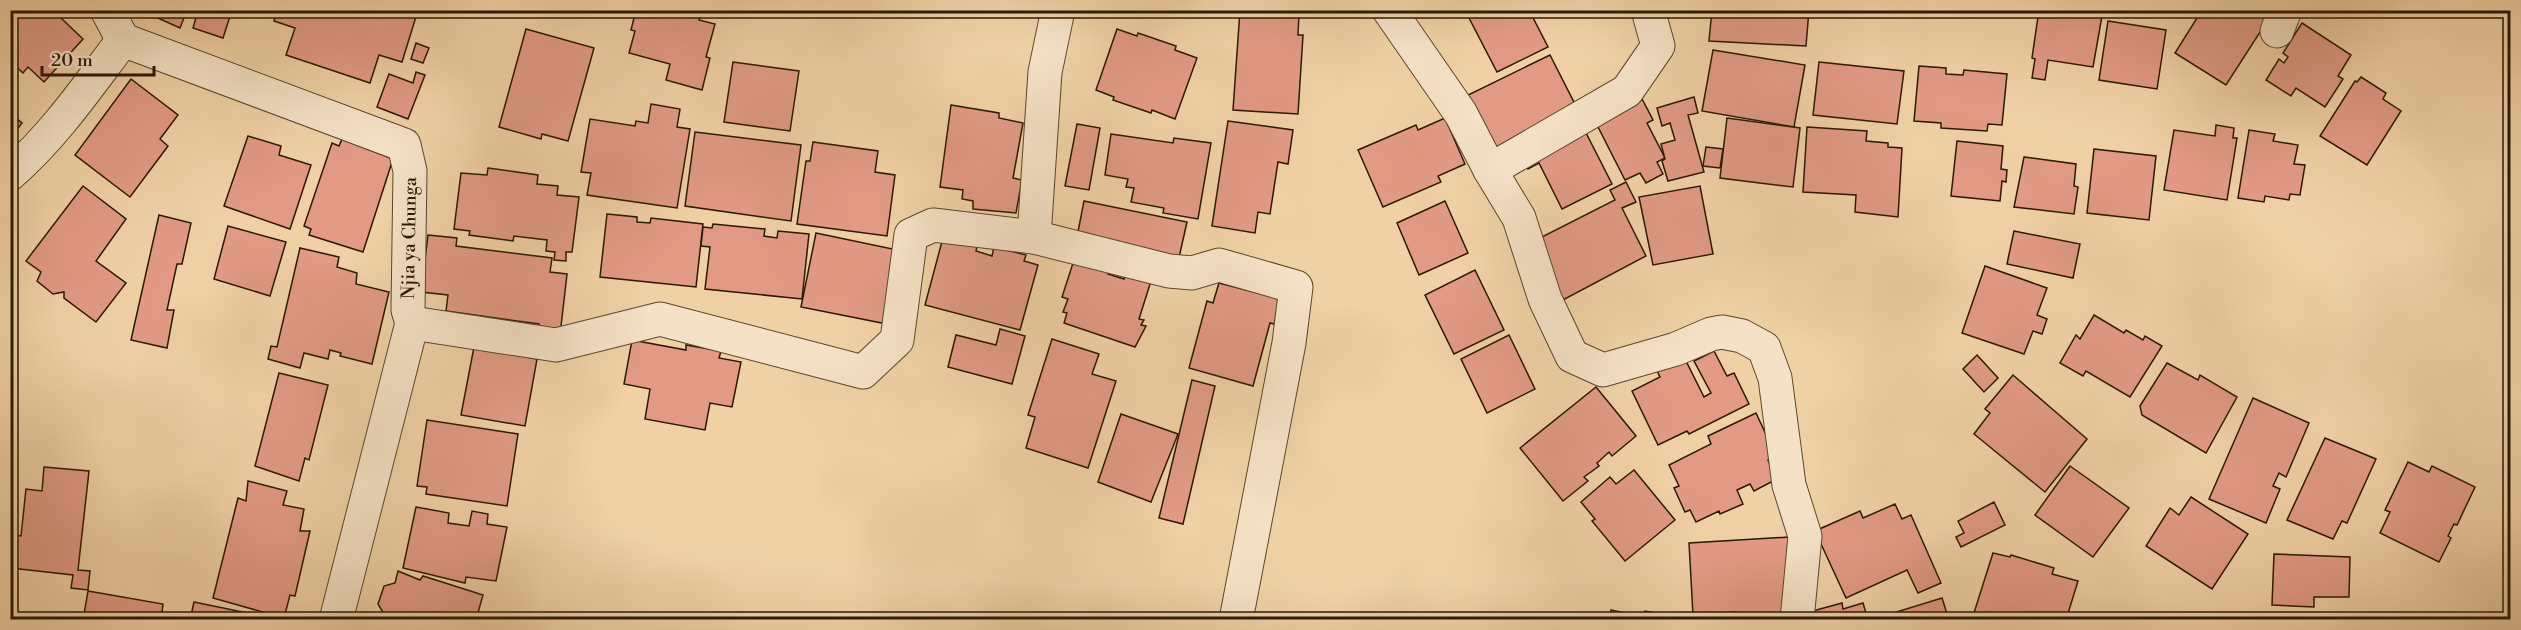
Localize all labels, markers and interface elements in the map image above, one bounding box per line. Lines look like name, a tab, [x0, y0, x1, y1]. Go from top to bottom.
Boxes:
scale bar	[42, 39, 154, 77]
text: 20 m	[51, 49, 93, 72]
street label: Njia ya Chunga	[397, 176, 422, 299]

